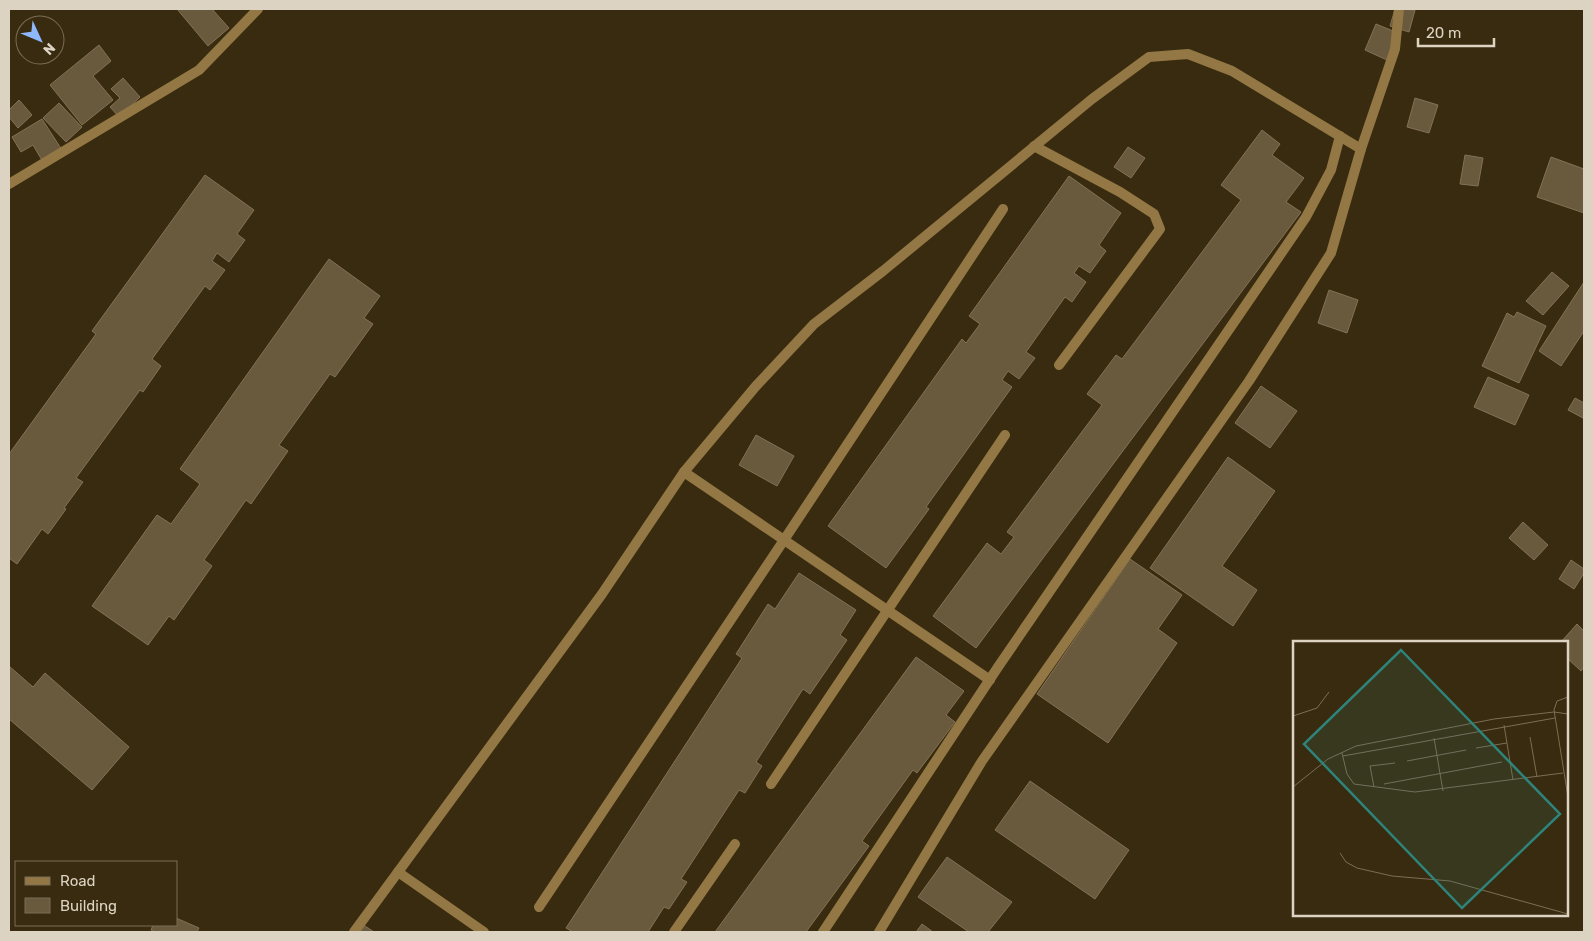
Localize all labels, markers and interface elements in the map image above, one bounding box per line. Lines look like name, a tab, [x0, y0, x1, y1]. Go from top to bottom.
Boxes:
north arrow	[15, 15, 65, 65]
scale bar	[1418, 15, 1494, 47]
text: 20 m	[1426, 24, 1461, 42]
text: N	[39, 39, 59, 58]
inset map	[1293, 641, 1568, 916]
legend	[15, 861, 178, 926]
text: Road	[60, 872, 96, 890]
text: Building	[60, 897, 117, 915]

